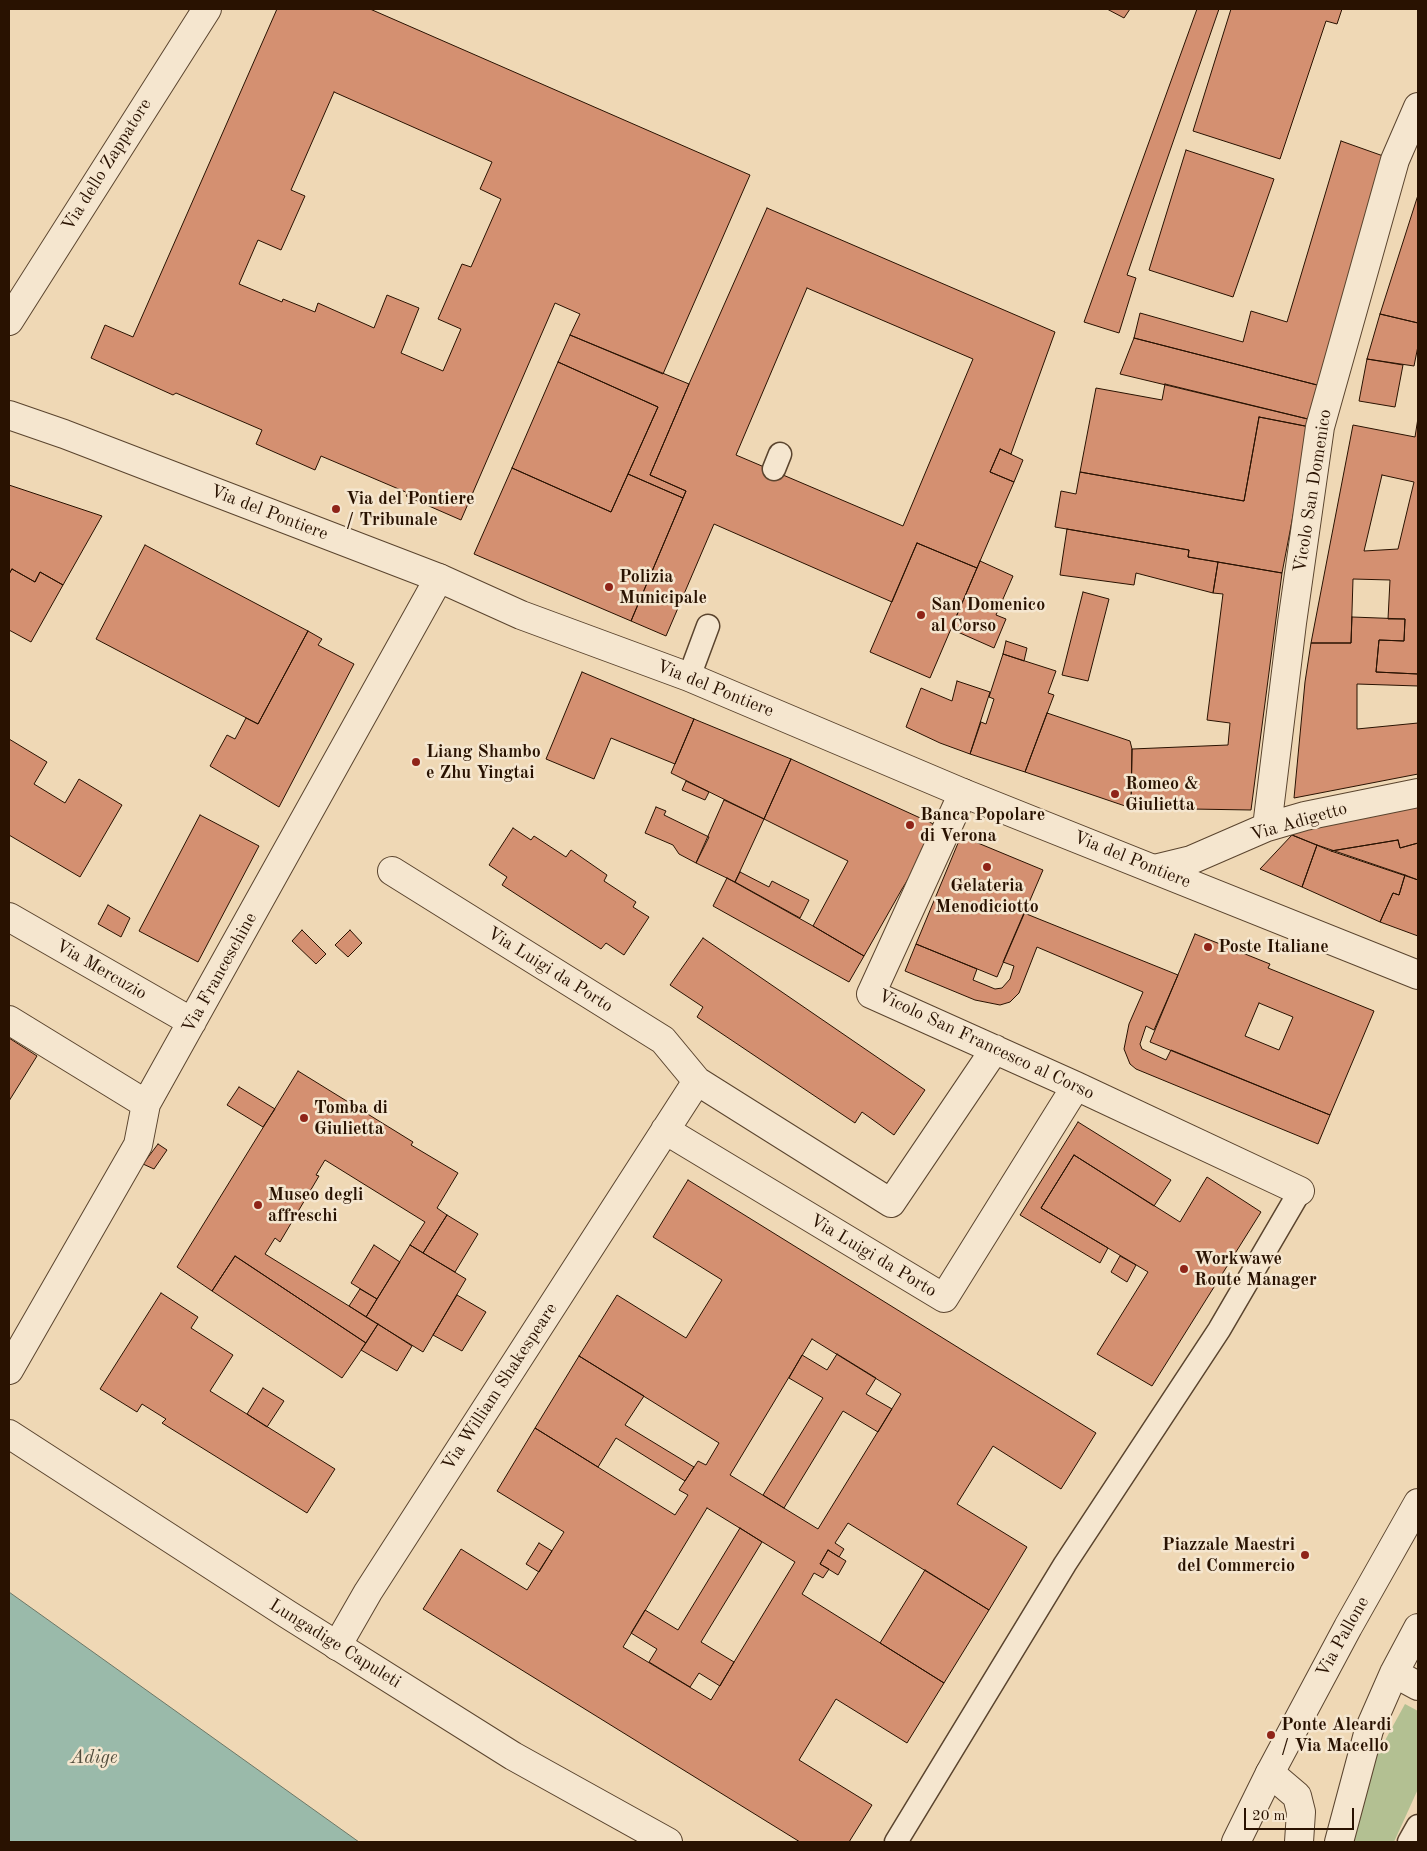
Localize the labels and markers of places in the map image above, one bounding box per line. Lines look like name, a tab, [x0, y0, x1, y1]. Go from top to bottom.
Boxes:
place label: Via del Pontiere / Tribunale	[346, 488, 474, 530]
marker: Via del Pontiere / Tribunale	[330, 503, 342, 515]
place label: Polizia Municipale	[619, 566, 707, 608]
marker: Polizia Municipale	[603, 581, 615, 593]
place label: San Domenico al Corso	[931, 594, 1045, 636]
marker: San Domenico al Corso	[915, 609, 927, 621]
place label: Liang Shambo e Zhu Yingtai	[426, 741, 541, 784]
marker: Liang Shambo e Zhu Yingtai	[410, 756, 422, 768]
place label: Romeo & Giulietta	[1125, 773, 1198, 816]
marker: Romeo & Giulietta	[1109, 788, 1121, 800]
place label: Banca Popolare di Verona	[920, 804, 1045, 846]
marker: Banca Popolare di Verona	[904, 819, 916, 831]
marker: Gelateria Menodiciotto	[981, 861, 993, 873]
place label: Gelateria Menodiciotto	[935, 875, 1039, 918]
place label: Poste Italiane	[1218, 936, 1329, 958]
marker: Poste Italiane	[1202, 941, 1214, 953]
place label: Tomba di Giulietta	[314, 1097, 388, 1140]
marker: Tomba di Giulietta	[298, 1112, 310, 1124]
place label: Museo degli affreschi	[268, 1184, 363, 1226]
marker: Museo degli affreschi	[252, 1199, 264, 1211]
place label: Workwawe Route Manager	[1194, 1248, 1317, 1290]
marker: Workwawe Route Manager	[1178, 1263, 1190, 1275]
place label: Piazzale Maestri del Commercio	[1162, 1534, 1295, 1576]
marker: Piazzale Maestri del Commercio	[1299, 1549, 1311, 1561]
place label: Ponte Aleardi / Via Macello	[1281, 1714, 1391, 1756]
marker: Ponte Aleardi / Via Macello	[1265, 1729, 1277, 1741]

